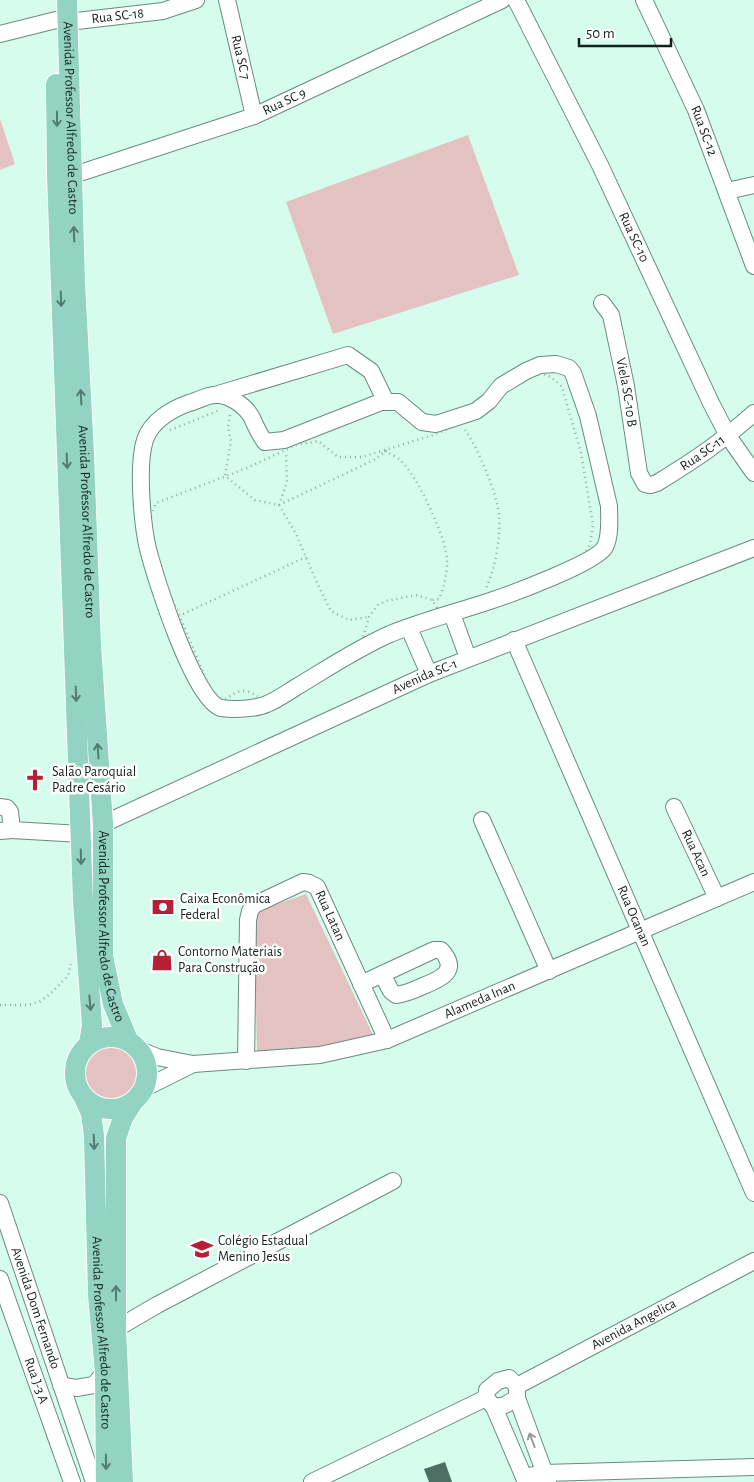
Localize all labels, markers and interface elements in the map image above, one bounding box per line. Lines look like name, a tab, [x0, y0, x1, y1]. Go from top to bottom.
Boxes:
street label: Rua SC-18	[91, 6, 145, 26]
scale bar	[579, 15, 672, 47]
street label: Avenida Professor Alfredo de Castro	[61, 21, 80, 215]
text: 50 m	[586, 26, 615, 41]
street label: Rua SC 7	[228, 34, 252, 81]
street label: Rua SC 9	[261, 86, 308, 118]
street label: Rua SC-12	[688, 104, 719, 158]
one-way arrow	[52, 110, 61, 126]
street label: Rua SC-10	[616, 210, 651, 265]
one-way arrow	[69, 226, 79, 242]
one-way arrow	[57, 290, 66, 306]
street label: Viela SC-10 B	[613, 357, 639, 428]
one-way arrow	[77, 389, 86, 405]
street label: Avenida Professor Alfredo de Castro	[76, 425, 97, 619]
street label: Rua SC-11	[678, 433, 728, 473]
one-way arrow	[63, 453, 72, 469]
street label: Avenida SC-1	[390, 657, 459, 697]
one-way arrow	[71, 686, 80, 702]
one-way arrow	[93, 743, 102, 759]
place label: Salão Paroquial Padre Cesário	[52, 765, 136, 795]
church icon: Salão Paroquial Padre Cesário	[22, 767, 48, 793]
street label: Rua Acan	[679, 827, 713, 879]
street label: Avenida Professor Alfredo de Castro	[96, 830, 127, 1024]
one-way arrow	[77, 849, 86, 865]
street label: Rua Ocanan	[615, 884, 653, 949]
street label: Rua Latan	[313, 888, 348, 943]
place label: Caixa Econômica Federal	[180, 892, 271, 922]
bank icon: Caixa Econômica Federal	[150, 894, 176, 920]
place label: Contorno Materiais Para Construção	[178, 945, 282, 975]
shop icon: Contorno Materiais Para Construção	[149, 947, 175, 973]
street label: Alameda Inan	[442, 979, 517, 1022]
one-way arrow	[85, 995, 95, 1011]
one-way arrow	[90, 1134, 99, 1150]
place label: Colégio Estadual Menino Jesus	[218, 1234, 308, 1264]
street label: Avenida Professor Alfredo de Castro	[90, 1236, 113, 1430]
school or university icon: Colégio Estadual Menino Jesus	[189, 1236, 215, 1262]
street label: Avenida Dom Fernando	[8, 1246, 62, 1371]
one-way arrow	[111, 1286, 121, 1302]
street label: Avenida Angelica	[589, 1296, 679, 1352]
street label: Rua J-3 A	[22, 1356, 51, 1406]
one-way arrow	[527, 1433, 536, 1448]
one-way arrow	[101, 1454, 111, 1470]

